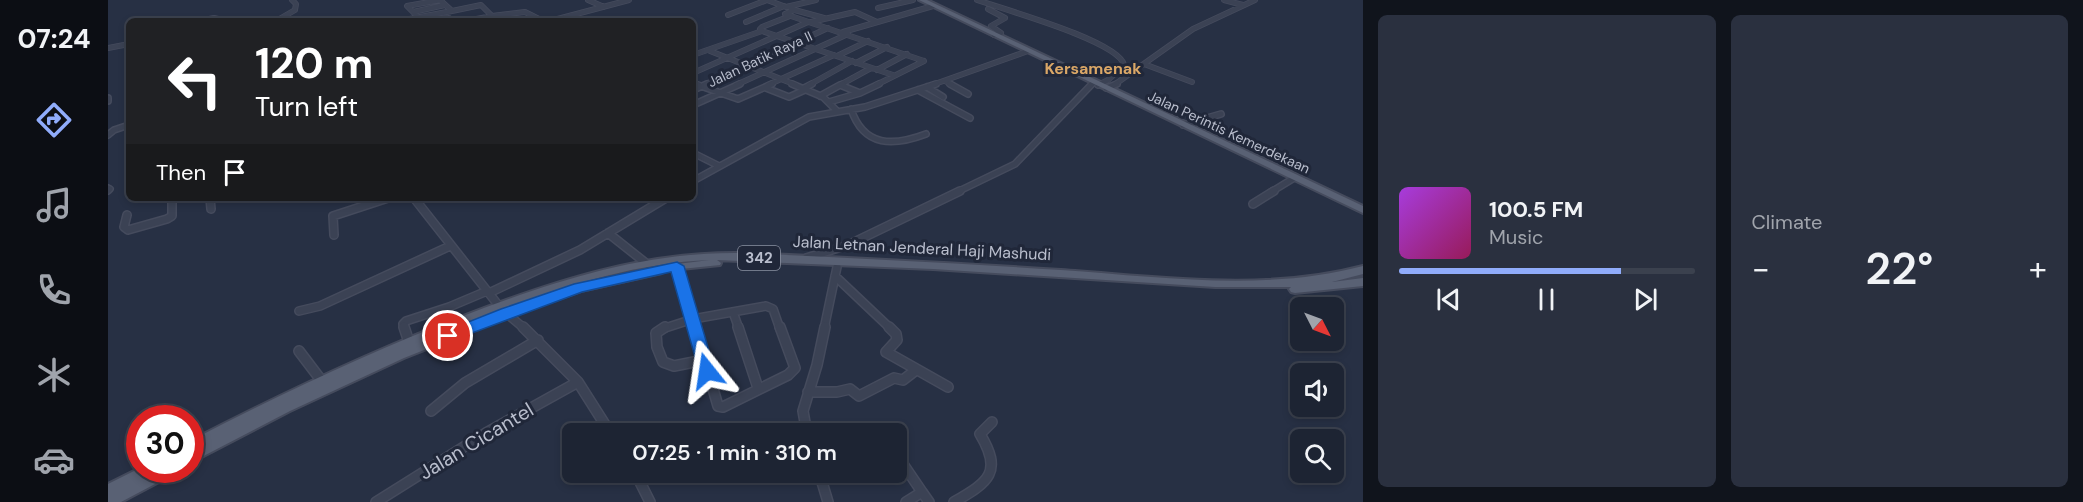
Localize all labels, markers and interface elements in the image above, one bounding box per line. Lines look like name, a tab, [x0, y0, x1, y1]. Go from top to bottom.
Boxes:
text: 07:24	[17, 21, 91, 56]
street label: Jalan Batik Raya II	[705, 27, 815, 91]
text: 120 m	[255, 36, 373, 91]
icon: left	[156, 42, 234, 120]
district label: Kersamenak	[1044, 58, 1142, 79]
street label: Jalan Perintis Kemerdekaan	[1145, 86, 1313, 178]
text: Turn left	[255, 89, 358, 124]
icon: directions	[33, 99, 75, 141]
icon: arrive	[218, 156, 251, 189]
text: Then	[156, 158, 206, 187]
icon: music	[33, 184, 75, 226]
text: 100.5 FM	[1489, 195, 1583, 224]
text: Climate	[1752, 209, 1822, 235]
text: Music	[1489, 224, 1544, 250]
street label: Jalan Letnan Jenderal Haji Mashudi	[792, 231, 1052, 265]
text: 22°	[1865, 239, 1933, 298]
road number: 342	[738, 246, 780, 270]
text: −	[1752, 247, 1770, 290]
text: +	[2029, 247, 2047, 290]
icon: phone	[33, 269, 75, 311]
icon: previous	[1432, 283, 1465, 316]
icon: pause	[1530, 283, 1563, 316]
icon: next	[1629, 283, 1662, 316]
north arrow	[1290, 297, 1344, 351]
map controls	[1290, 297, 1344, 483]
pin	[422, 310, 473, 361]
icon: arrive	[431, 319, 464, 352]
position arrow	[675, 339, 739, 403]
icon: climate	[33, 354, 75, 396]
button: sound	[1290, 363, 1344, 417]
street label: Jalan Cicantel	[414, 397, 538, 485]
speed limit sign: 30	[126, 405, 204, 483]
button: search	[1290, 429, 1344, 483]
text: 07:25 · 1 min · 310 m	[632, 438, 837, 467]
icon: car	[33, 439, 75, 481]

